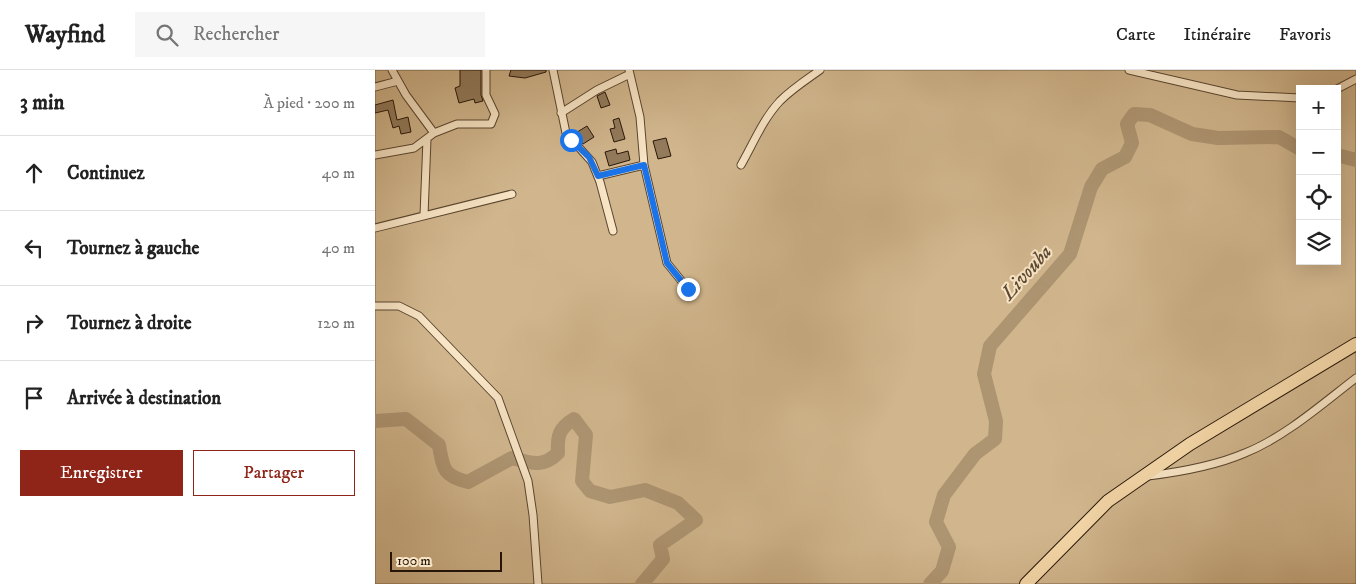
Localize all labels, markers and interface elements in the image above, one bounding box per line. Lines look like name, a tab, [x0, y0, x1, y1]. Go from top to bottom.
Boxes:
search box	[135, 12, 485, 57]
text: Wayfind	[25, 20, 105, 50]
icon: search	[153, 21, 181, 49]
text: Rechercher	[193, 23, 279, 46]
text: Carte	[1116, 24, 1156, 46]
text: Itinéraire	[1184, 24, 1251, 46]
text: Favoris	[1279, 24, 1331, 46]
map controls	[1296, 85, 1341, 265]
button: +	[1296, 85, 1341, 130]
text: 3 min	[20, 90, 65, 116]
text: À pied · 200 m	[263, 93, 355, 113]
route start	[560, 129, 583, 152]
button: −	[1296, 130, 1341, 175]
icon: ahead	[20, 159, 48, 187]
text: Continuez	[67, 162, 145, 185]
text: 40 m	[322, 163, 355, 183]
button: locate	[1296, 175, 1341, 220]
button: layers	[1296, 220, 1341, 265]
icon: left	[20, 234, 48, 262]
text: Tournez à gauche	[67, 237, 199, 260]
text: 40 m	[322, 238, 355, 258]
water label: Livouba	[996, 240, 1058, 306]
route end	[677, 278, 700, 301]
icon: right	[20, 309, 48, 337]
text: Tournez à droite	[67, 312, 192, 335]
text: 120 m	[317, 313, 355, 333]
icon: arrive	[20, 384, 48, 412]
text: Arrivée à destination	[67, 387, 221, 410]
button: Enregistrer	[20, 450, 183, 496]
button: Partager	[193, 450, 355, 496]
scale bar	[390, 549, 503, 572]
text: 100 m	[397, 552, 431, 570]

